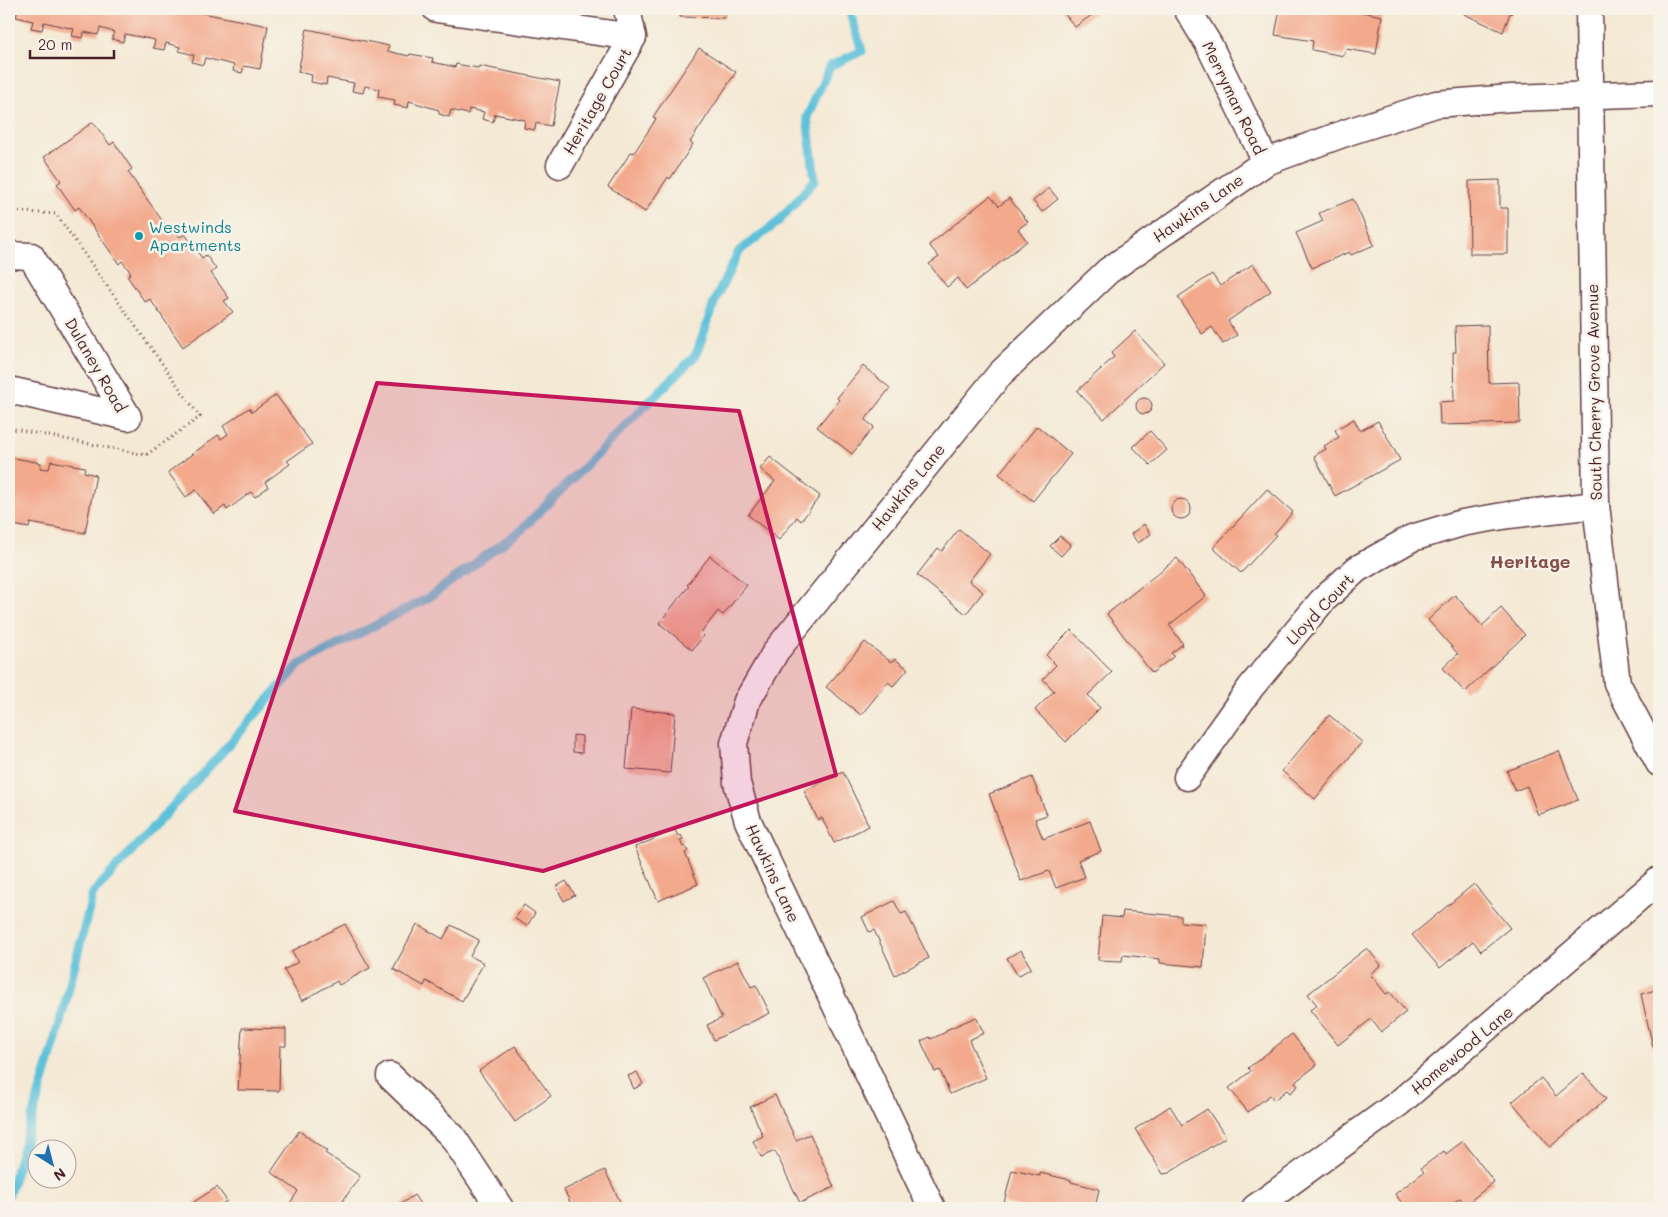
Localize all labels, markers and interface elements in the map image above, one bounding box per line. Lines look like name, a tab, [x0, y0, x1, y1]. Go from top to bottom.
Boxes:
scale bar	[30, 28, 114, 60]
text: 20 m	[38, 34, 72, 54]
street label: Merryman Road	[1198, 38, 1271, 158]
street label: Heritage Court	[557, 43, 636, 158]
street label: Hawkins Lane	[1148, 169, 1247, 247]
place label: Westwinds Apartments	[149, 216, 241, 255]
marker: Westwinds Apartments	[133, 230, 145, 242]
street label: South Cherry Grove Avenue	[1581, 284, 1606, 500]
street label: Dulaney Road	[61, 314, 132, 416]
street label: Hawkins Lane	[866, 439, 949, 535]
district label: Heritage	[1489, 549, 1571, 573]
street label: Lloyd Court	[1281, 568, 1358, 649]
street label: Hawkins Lane	[742, 820, 805, 925]
street label: Homewood Lane	[1406, 1001, 1517, 1099]
north arrow	[28, 1140, 78, 1190]
text: N	[50, 1164, 70, 1186]

